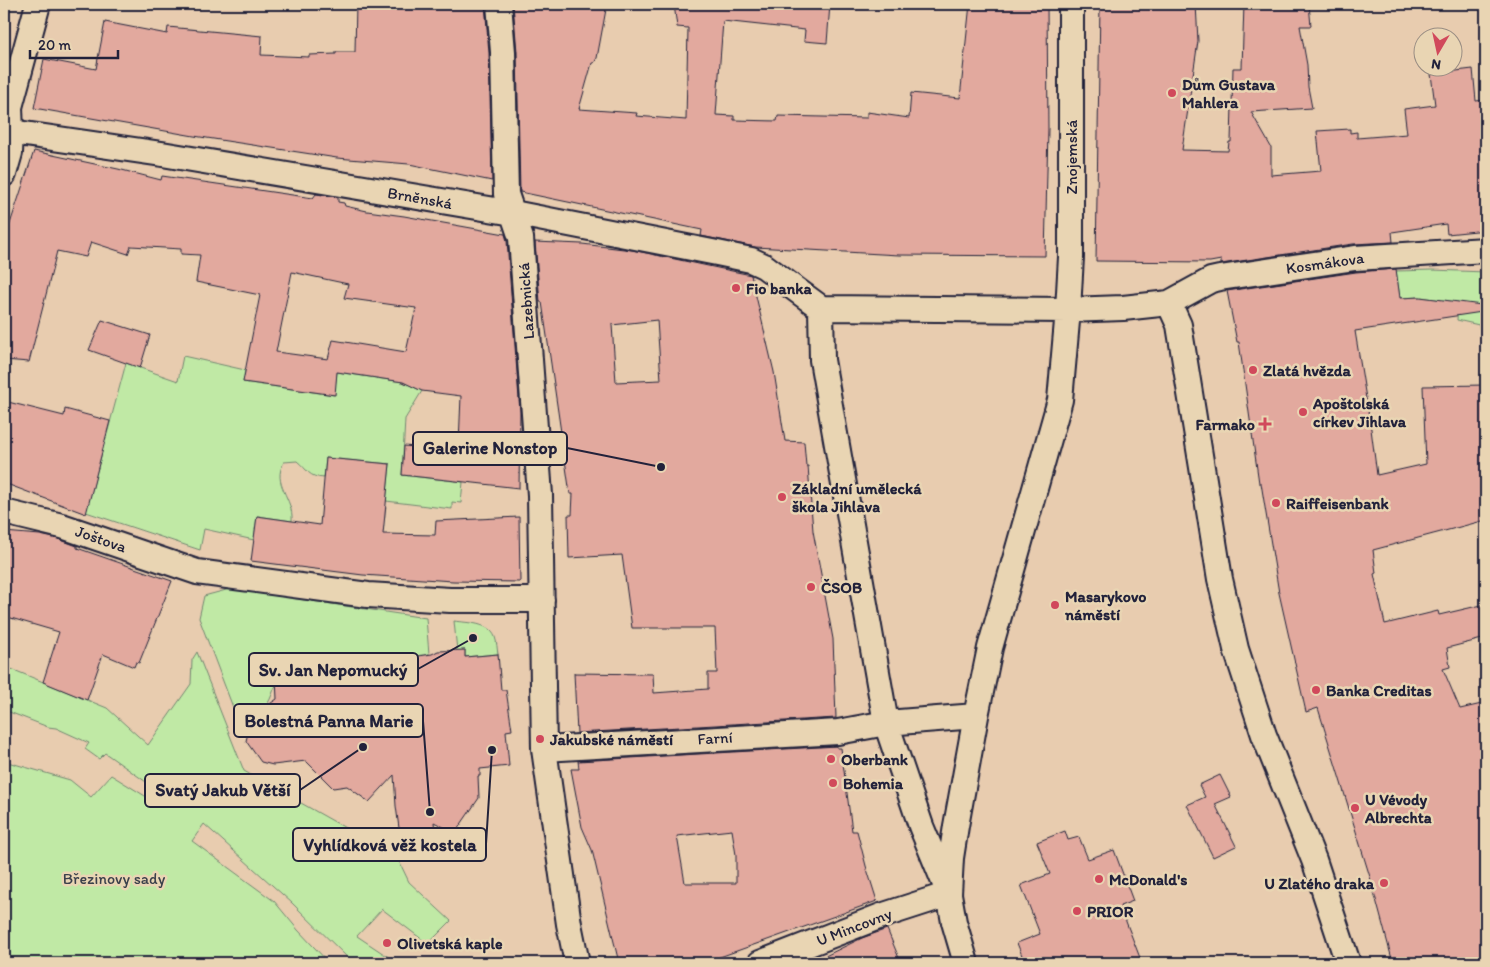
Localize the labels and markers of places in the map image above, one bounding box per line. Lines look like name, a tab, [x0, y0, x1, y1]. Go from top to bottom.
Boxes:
place label: Dům Gustava Mahlera	[1182, 75, 1276, 112]
marker: Dům Gustava Mahlera	[1166, 87, 1178, 99]
place label: Fio banka	[746, 279, 812, 298]
marker: Fio banka	[730, 282, 742, 294]
place label: Zlatá hvězda	[1263, 361, 1351, 380]
marker: Zlatá hvězda	[1247, 364, 1259, 376]
place label: Apoštolská církev Jihlava	[1312, 394, 1407, 431]
marker: Apoštolská církev Jihlava	[1297, 406, 1309, 418]
place label: Farmako	[1195, 415, 1255, 434]
marker: Farmako	[1259, 418, 1271, 430]
callout: Galerine Nonstop	[413, 432, 567, 465]
place label: Základní umělecká škola Jihlava	[792, 479, 922, 516]
marker: Základní umělecká škola Jihlava	[776, 491, 788, 503]
place label: Raiffeisenbank	[1286, 494, 1390, 513]
marker: Raiffeisenbank	[1270, 497, 1282, 509]
place label: ČSOB	[821, 578, 862, 597]
marker: ČSOB	[805, 581, 817, 593]
place label: Masarykovo náměstí	[1064, 587, 1147, 624]
marker: Masarykovo náměstí	[1049, 599, 1061, 611]
callout: Sv. Jan Nepomucký	[249, 653, 418, 686]
place label: Banka Creditas	[1326, 681, 1432, 700]
marker: Banka Creditas	[1310, 684, 1322, 696]
callout: Bolestná Panna Marie	[234, 704, 423, 737]
place label: Jakubské náměstí	[549, 730, 674, 749]
marker: Jakubské náměstí	[534, 733, 546, 745]
place label: Oberbank	[841, 750, 909, 769]
marker: Oberbank	[825, 753, 837, 765]
callout: Svatý Jakub Větší	[145, 774, 300, 807]
place label: Bohemia	[843, 774, 904, 793]
marker: Bohemia	[827, 777, 839, 789]
place label: U Vévody Albrechta	[1364, 790, 1432, 827]
marker: U Vévody Albrechta	[1349, 802, 1361, 814]
callout: Vyhlídková věž kostela	[293, 828, 486, 861]
place label: McDonald's	[1109, 870, 1187, 889]
marker: McDonald's	[1093, 873, 1105, 885]
place label: U Zlatého draka	[1264, 874, 1375, 893]
marker: U Zlatého draka	[1378, 877, 1390, 889]
place label: PRIOR	[1087, 902, 1134, 921]
marker: PRIOR	[1071, 905, 1083, 917]
place label: Olivetská kaple	[397, 934, 503, 954]
marker: Olivetská kaple	[381, 937, 393, 949]

